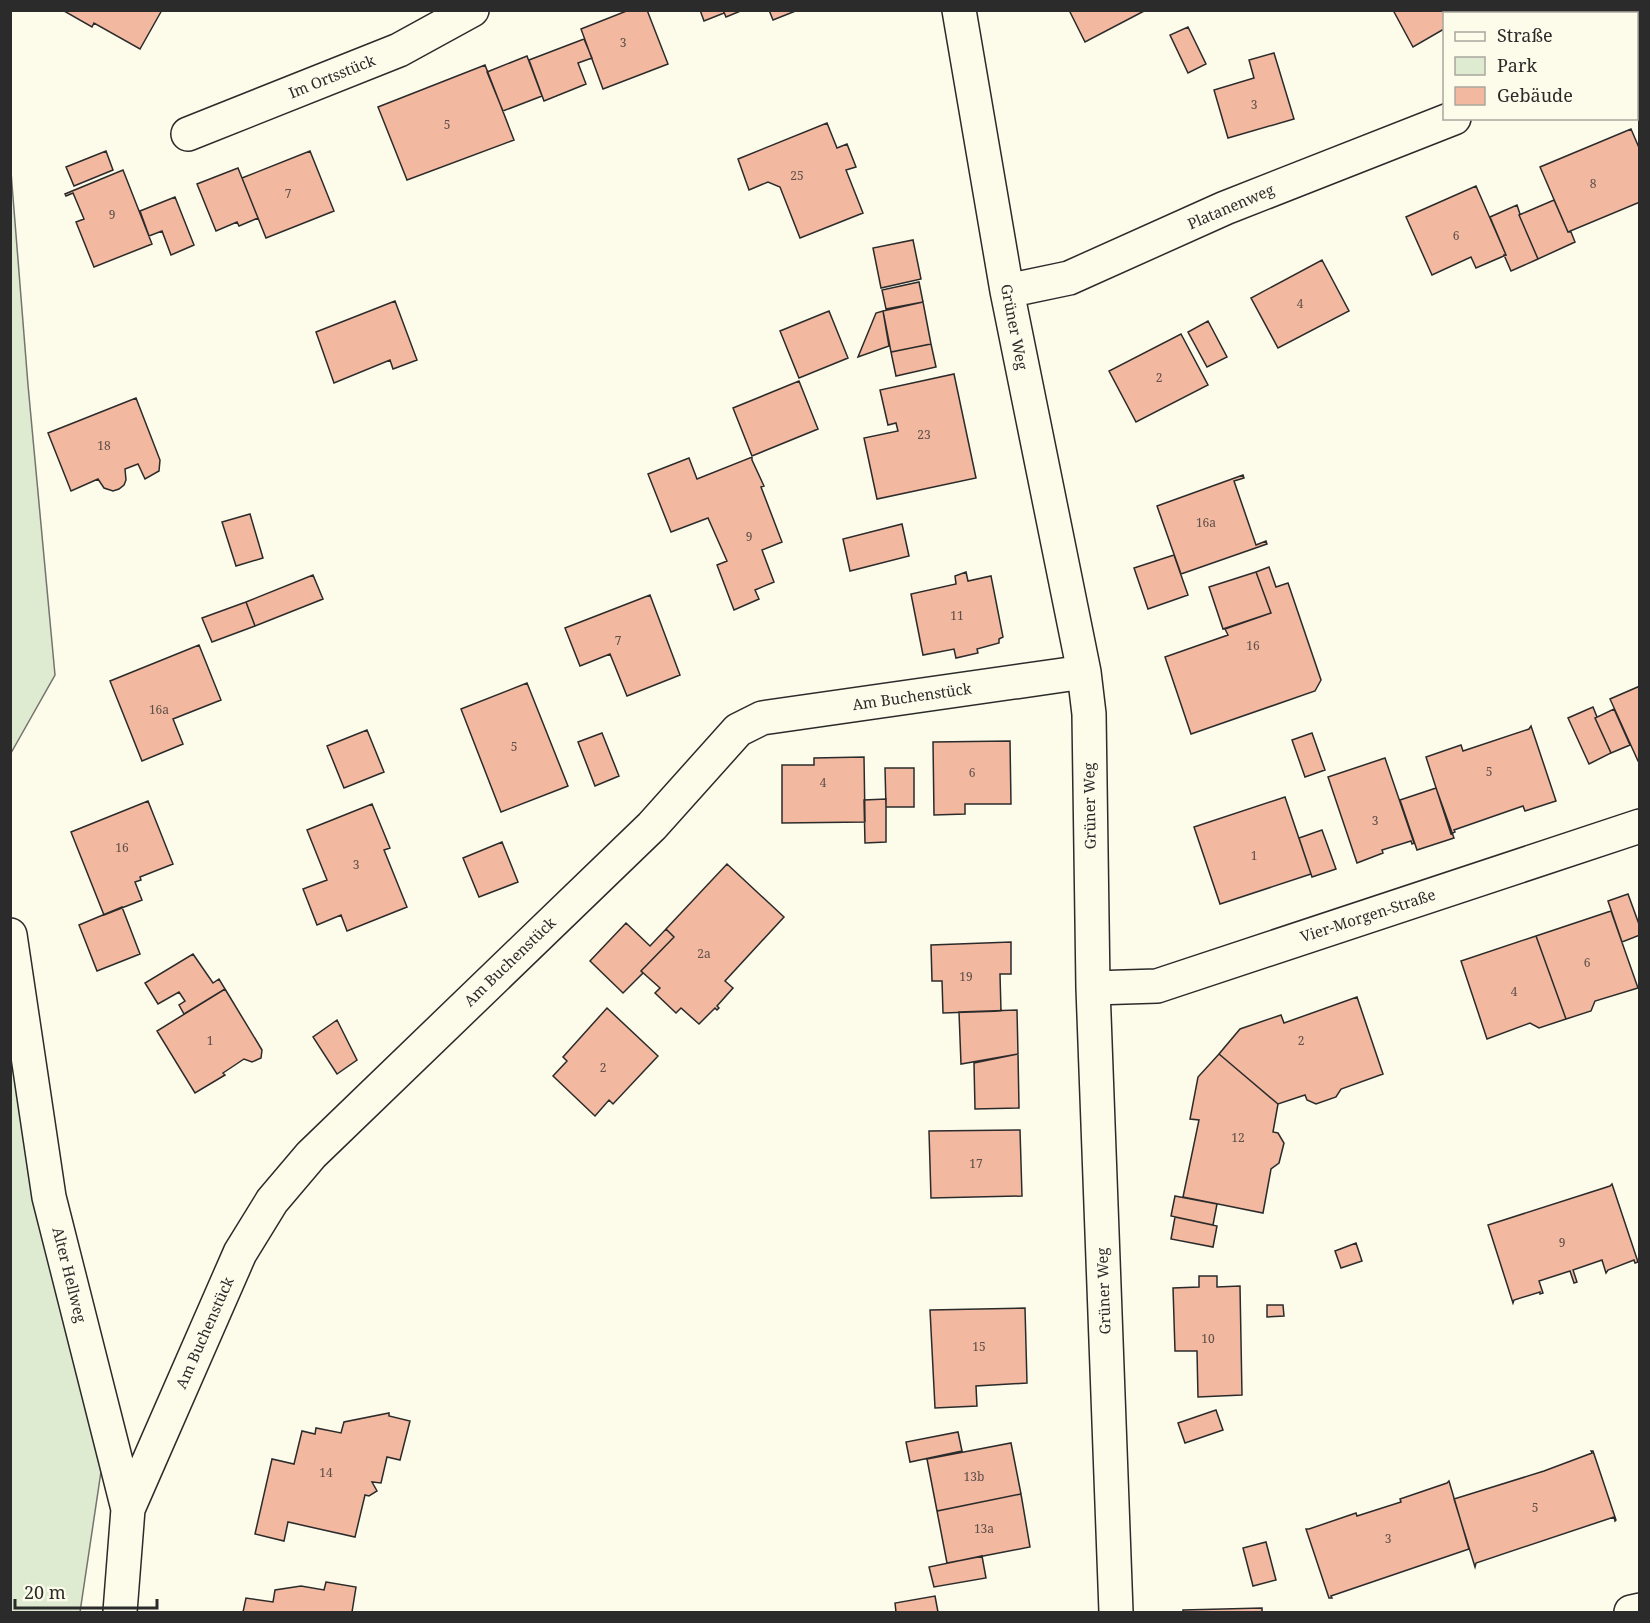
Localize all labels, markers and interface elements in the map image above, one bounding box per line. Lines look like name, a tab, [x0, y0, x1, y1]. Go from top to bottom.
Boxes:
legend	[1443, 12, 1638, 120]
text: Straße	[1497, 23, 1553, 47]
house number: 3	[620, 34, 627, 51]
street label: Im Ortsstück	[285, 50, 378, 102]
text: Park	[1497, 53, 1537, 77]
text: Gebäude	[1497, 83, 1573, 107]
house number: 3	[1251, 96, 1258, 113]
house number: 5	[444, 116, 450, 133]
house number: 25	[790, 167, 804, 184]
house number: 8	[1590, 175, 1597, 192]
street label: Platanenweg	[1184, 179, 1277, 233]
house number: 7	[285, 185, 292, 202]
house number: 9	[109, 206, 115, 223]
house number: 6	[1453, 227, 1460, 244]
street label: Grüner Weg	[997, 282, 1033, 371]
house number: 4	[1297, 295, 1304, 312]
house number: 2	[1156, 369, 1162, 386]
house number: 23	[917, 426, 931, 443]
house number: 18	[97, 437, 111, 454]
house number: 16a	[1196, 514, 1216, 531]
house number: 9	[746, 528, 752, 545]
house number: 11	[950, 607, 964, 624]
house number: 7	[615, 632, 622, 649]
house number: 16	[1246, 637, 1260, 654]
street label: Am Buchenstück	[851, 678, 973, 714]
house number: 16a	[149, 701, 169, 718]
house number: 5	[511, 738, 517, 755]
street label: Grüner Weg	[1078, 762, 1100, 850]
house number: 5	[1486, 763, 1492, 780]
house number: 6	[969, 764, 976, 781]
house number: 4	[820, 774, 827, 791]
house number: 3	[1372, 812, 1379, 829]
house number: 16	[115, 839, 129, 856]
house number: 1	[1251, 847, 1257, 864]
house number: 3	[353, 856, 360, 873]
street label: Vier-Morgen-Straße	[1297, 884, 1438, 946]
street label: Am Buchenstück	[459, 912, 560, 1010]
house number: 2a	[697, 945, 711, 962]
house number: 6	[1584, 954, 1591, 971]
house number: 19	[959, 968, 973, 985]
house number: 4	[1511, 983, 1518, 1000]
house number: 1	[207, 1032, 213, 1049]
house number: 2	[1298, 1032, 1304, 1049]
house number: 2	[600, 1059, 606, 1076]
house number: 12	[1231, 1129, 1245, 1146]
house number: 17	[969, 1155, 983, 1172]
street label: Alter Hellweg	[48, 1225, 91, 1325]
house number: 9	[1559, 1234, 1565, 1251]
street label: Grüner Weg	[1091, 1247, 1115, 1335]
street label: Am Buchenstück	[170, 1273, 238, 1392]
house number: 10	[1201, 1330, 1215, 1347]
house number: 15	[972, 1338, 986, 1355]
house number: 14	[319, 1464, 333, 1481]
house number: 13b	[964, 1468, 984, 1485]
house number: 5	[1532, 1499, 1538, 1516]
house number: 13a	[974, 1520, 994, 1537]
house number: 3	[1385, 1530, 1392, 1547]
scale bar	[15, 1572, 158, 1610]
text: 20 m	[24, 1580, 66, 1604]

